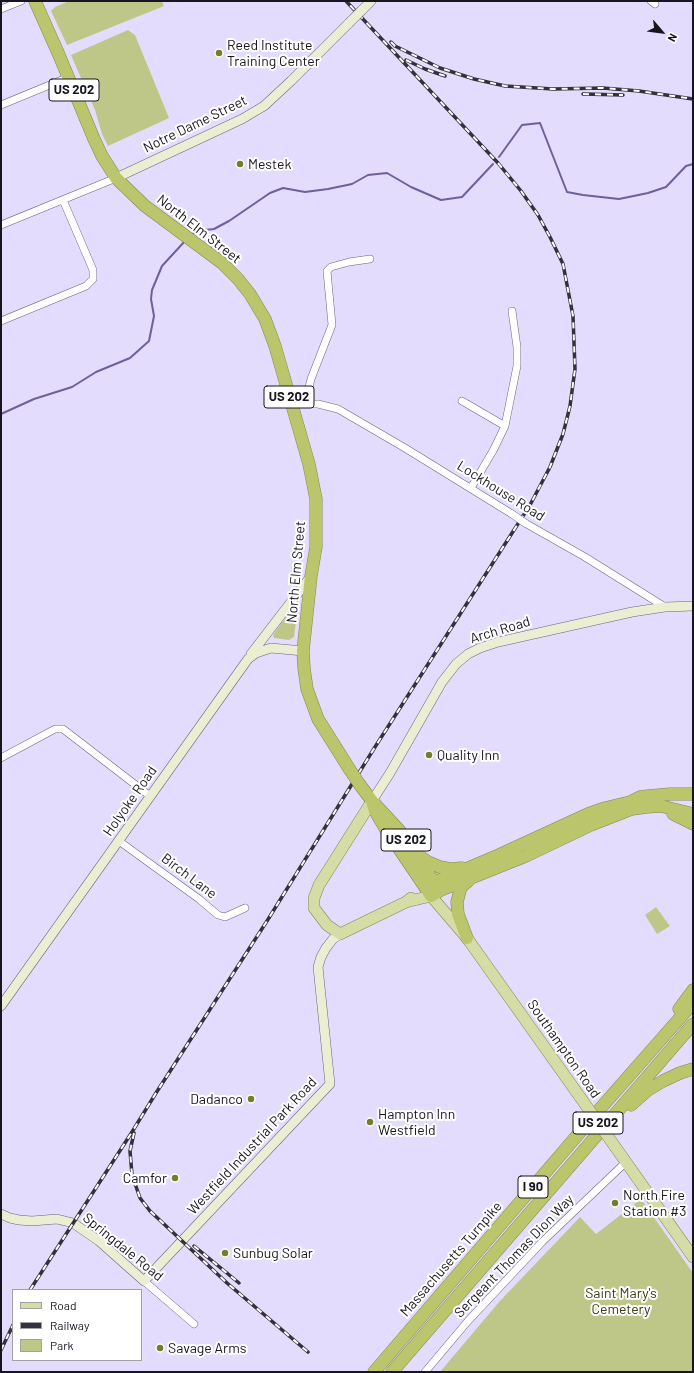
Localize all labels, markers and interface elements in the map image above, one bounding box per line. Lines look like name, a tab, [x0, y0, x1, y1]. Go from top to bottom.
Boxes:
north arrow	[642, 12, 682, 52]
text: N	[666, 32, 680, 44]
place label: Reed Institute Training Center	[227, 37, 320, 70]
marker: Reed Institute Training Center	[214, 48, 224, 58]
road number: US 202	[49, 79, 99, 101]
street label: Notre Dame Street	[141, 92, 249, 156]
place label: Mestek	[248, 156, 291, 172]
marker: Mestek	[235, 159, 245, 169]
street label: North Elm Street	[154, 191, 244, 267]
road number: US 202	[264, 386, 314, 408]
street label: Lockhouse Road	[454, 457, 548, 525]
street label: North Elm Street	[283, 520, 309, 624]
street label: Arch Road	[468, 613, 532, 647]
place label: Quality Inn	[437, 747, 500, 763]
marker: Quality Inn	[424, 750, 434, 760]
street label: Holyoke Road	[100, 763, 160, 839]
road number: US 202	[381, 829, 431, 851]
street label: Birch Lane	[158, 850, 220, 902]
street label: Southampton Road	[524, 997, 604, 1101]
street label: Westfield Industrial Park Road	[184, 1074, 320, 1218]
place label: Dadanco	[190, 1091, 243, 1107]
marker: Dadanco	[246, 1094, 256, 1104]
place label: Hampton Inn Westfield	[378, 1106, 455, 1138]
road number: US 202	[573, 1112, 623, 1134]
marker: Hampton Inn Westfield	[365, 1117, 375, 1127]
place label: Camfor	[123, 1170, 167, 1186]
marker: Camfor	[170, 1173, 180, 1183]
road number: I 90	[518, 1176, 548, 1198]
place label: North Fire Station #3	[623, 1187, 686, 1220]
street label: Sergeant Thomas Dion Way	[451, 1191, 577, 1321]
street label: Massachusetts Turnpike	[397, 1198, 505, 1320]
marker: North Fire Station #3	[610, 1198, 620, 1208]
street label: Springdale Road	[79, 1209, 167, 1285]
place label: Sunbug Solar	[233, 1245, 313, 1261]
marker: Sunbug Solar	[220, 1248, 230, 1258]
park label: Saint Mary's Cemetery	[585, 1285, 657, 1318]
legend	[12, 1289, 142, 1361]
text: Road	[50, 1298, 77, 1312]
text: Railway	[50, 1318, 89, 1332]
text: Park	[50, 1338, 74, 1352]
place label: Savage Arms	[168, 1340, 247, 1356]
marker: Savage Arms	[155, 1343, 165, 1353]

